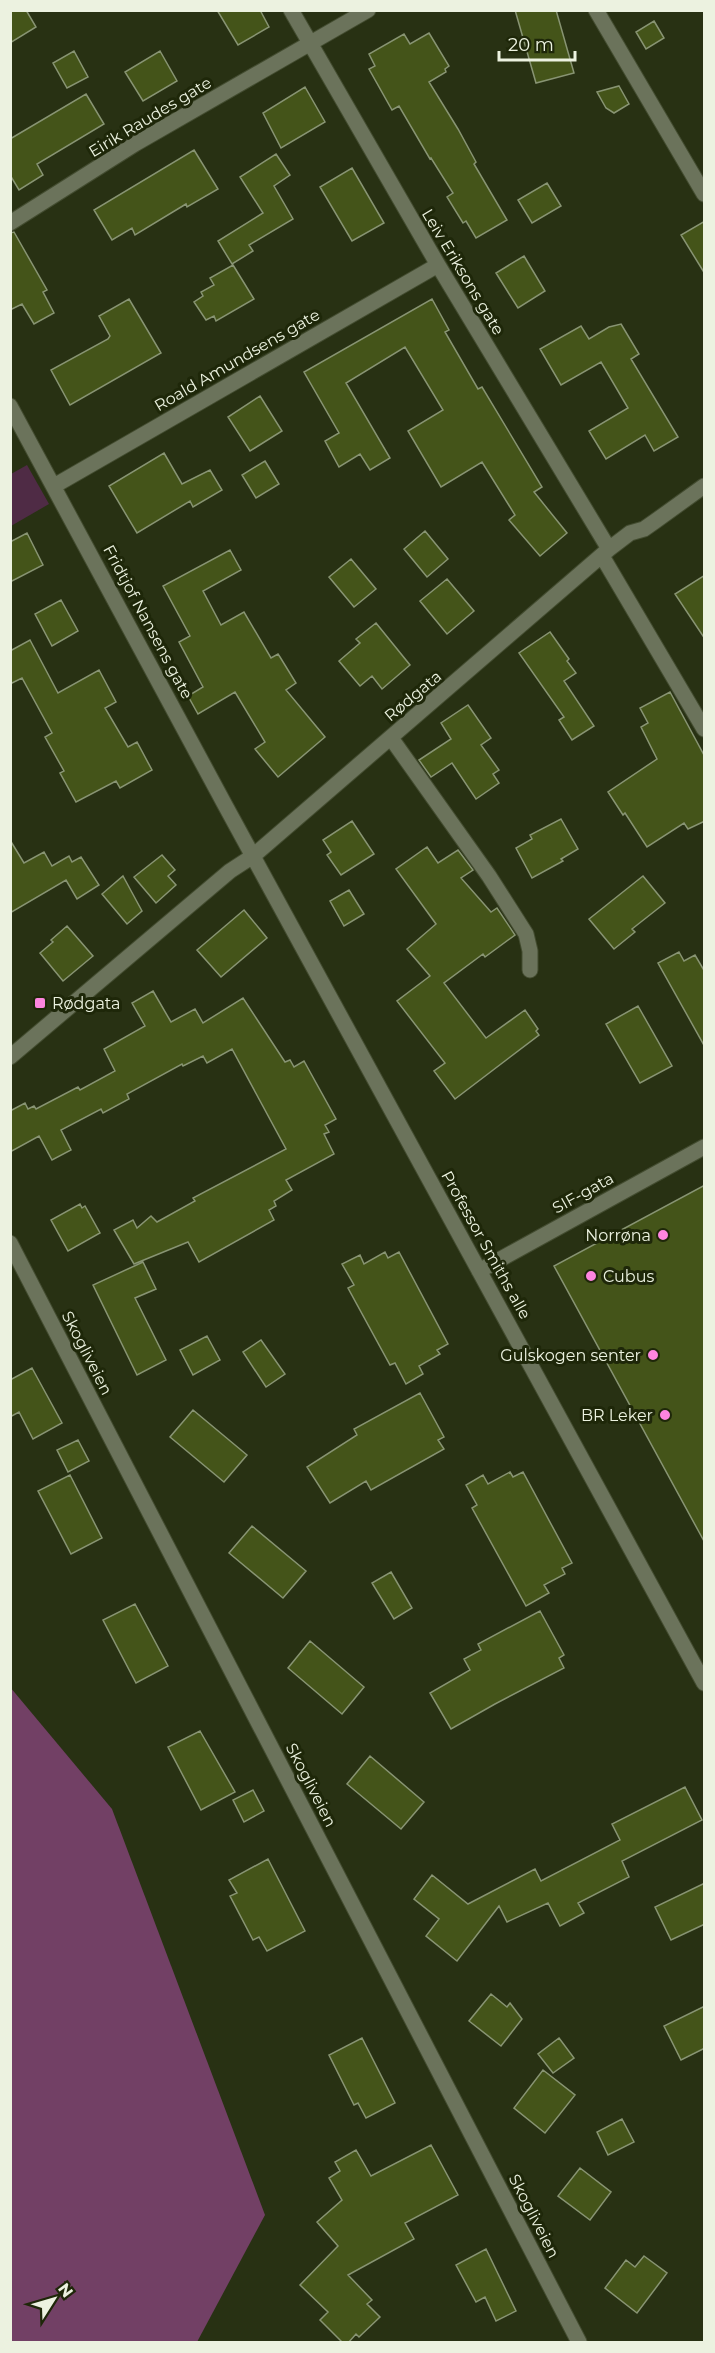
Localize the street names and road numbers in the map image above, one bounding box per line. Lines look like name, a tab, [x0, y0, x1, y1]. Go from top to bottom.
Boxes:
street label: Eirik Raudes gate	[85, 73, 215, 161]
street label: Leiv Eriksons gate	[418, 206, 508, 338]
street label: Roald Amundsens gate	[151, 305, 323, 415]
street label: Fridtjof Nansens gate	[99, 542, 197, 702]
street label: Rødgata	[381, 667, 445, 725]
street label: Professor Smiths alle	[437, 1168, 535, 1322]
street label: SIF-gata	[549, 1168, 617, 1218]
street label: Skogliveien	[58, 1308, 116, 1398]
street label: Skogliveien	[282, 1740, 340, 1830]
street label: Skogliveien	[505, 2171, 563, 2261]

